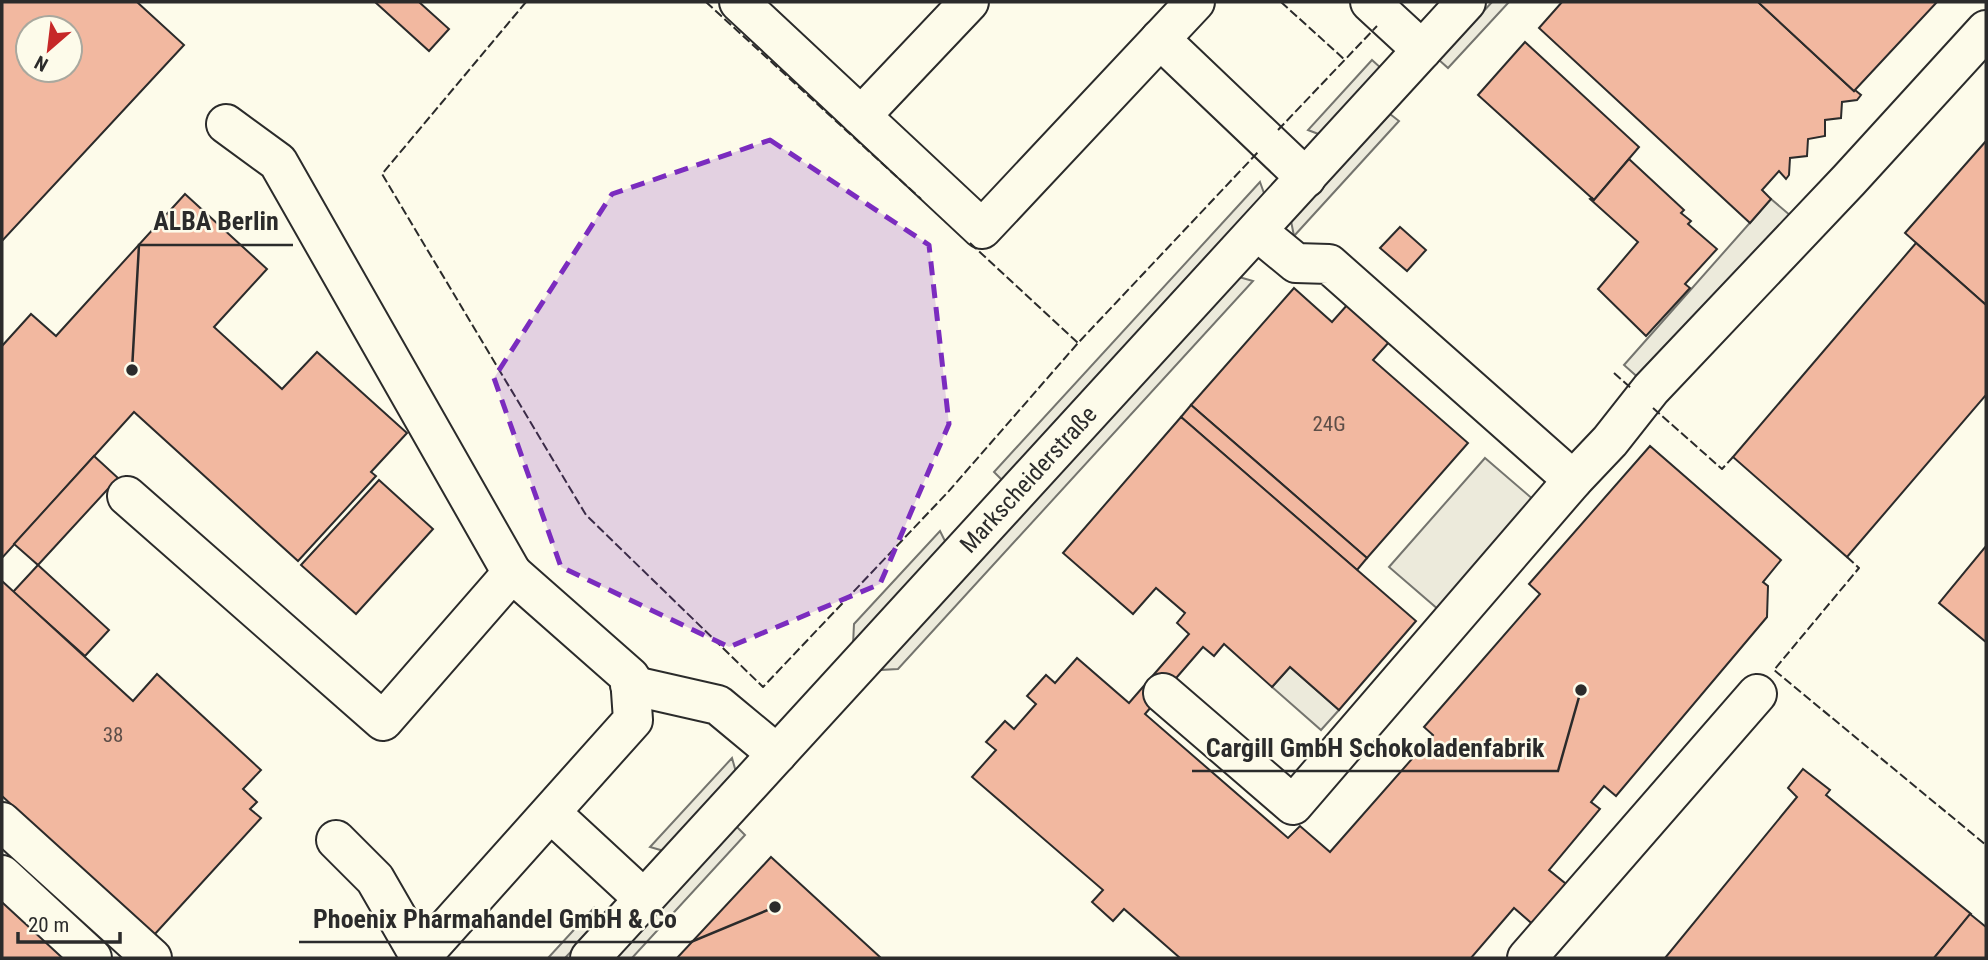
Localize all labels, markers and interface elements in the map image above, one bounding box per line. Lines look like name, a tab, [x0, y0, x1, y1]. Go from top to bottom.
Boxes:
north arrow	[14, 14, 84, 84]
text: N	[31, 51, 52, 76]
callout: ALBA Berlin	[139, 198, 293, 245]
text: ALBA Berlin	[153, 206, 279, 236]
street label: Markscheiderstraße	[954, 400, 1103, 559]
house number: 24G	[1312, 412, 1346, 436]
house number: 38	[103, 723, 123, 747]
callout: Cargill GmbH Schokoladenfabrik	[1192, 724, 1558, 771]
text: Cargill GmbH Schokoladenfabrik	[1206, 733, 1545, 763]
callout: Phoenix Pharmahandel GmbH & Co	[299, 895, 691, 942]
scale bar	[18, 900, 119, 944]
text: Phoenix Pharmahandel GmbH & Co	[313, 904, 677, 934]
text: 20 m	[28, 913, 69, 937]

